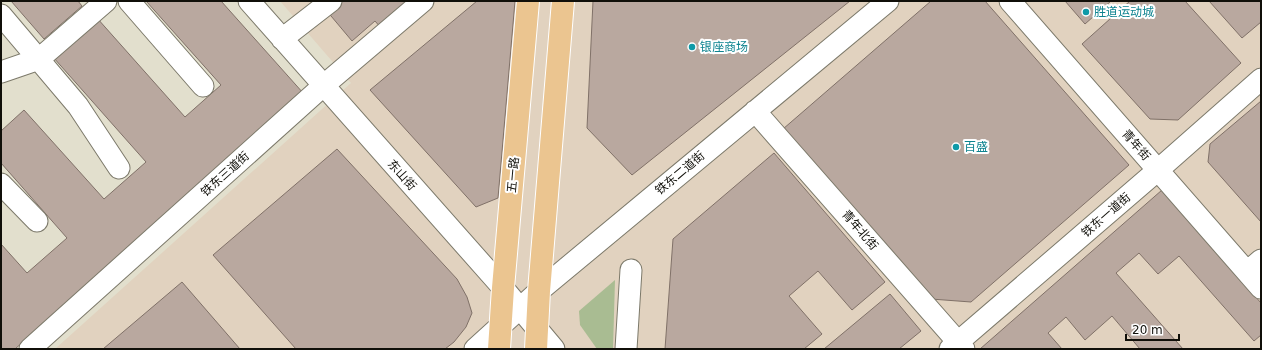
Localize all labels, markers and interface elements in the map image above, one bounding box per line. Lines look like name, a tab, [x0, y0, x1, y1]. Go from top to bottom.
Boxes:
place label: 胜道运动城	[1094, 5, 1154, 19]
marker: 胜道运动城	[1081, 7, 1091, 17]
place label: 银座商场	[700, 40, 748, 54]
marker: 银座商场	[687, 42, 697, 52]
street label: 青年街	[1119, 127, 1153, 163]
place label: 百盛	[964, 140, 988, 154]
marker: 百盛	[951, 142, 961, 152]
street label: 铁东二道街	[653, 148, 707, 198]
street label: 铁东三道街	[198, 149, 252, 199]
street label: 五一路	[504, 156, 522, 194]
street label: 东山街	[385, 157, 419, 193]
street label: 铁东一道街	[1079, 190, 1133, 240]
street label: 青年北街	[839, 207, 881, 253]
scale bar	[1126, 316, 1179, 342]
text: 20 m	[1132, 323, 1163, 337]

